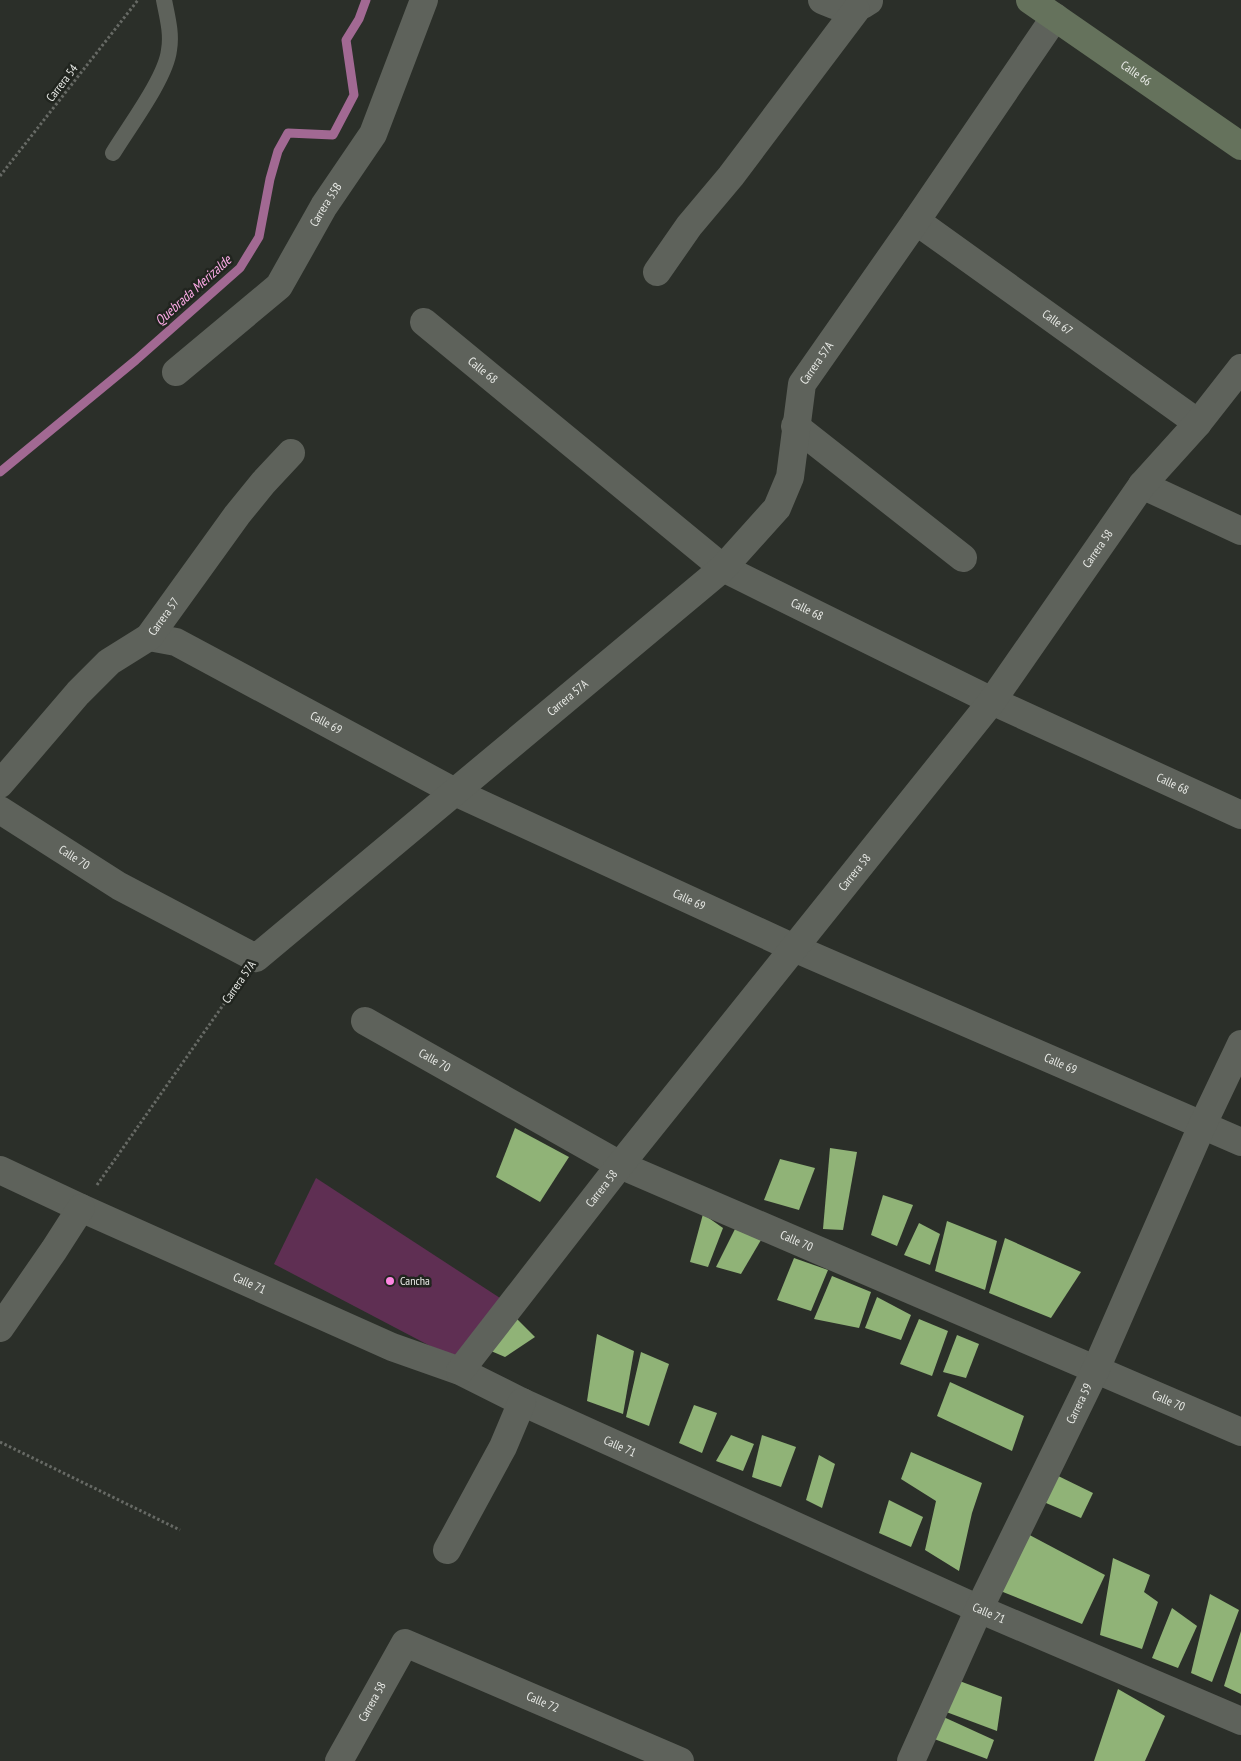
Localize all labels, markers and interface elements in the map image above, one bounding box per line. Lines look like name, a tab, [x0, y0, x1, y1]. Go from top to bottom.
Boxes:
street label: Calle 66	[1118, 57, 1155, 89]
street label: Carrera 54	[42, 61, 81, 104]
street label: Carrera 55B	[306, 179, 345, 229]
water label: Quebrada Merizalde	[151, 250, 236, 329]
street label: Calle 67	[1040, 306, 1076, 338]
street label: Carrera 57A	[796, 338, 836, 387]
street label: Calle 68	[465, 353, 501, 387]
street label: Carrera 58	[1079, 526, 1116, 570]
street label: Carrera 57	[145, 594, 182, 638]
street label: Calle 68	[789, 595, 826, 623]
street label: Carrera 57A	[544, 676, 591, 719]
street label: Calle 69	[308, 708, 345, 737]
street label: Calle 68	[1154, 769, 1192, 797]
street label: Calle 70	[56, 841, 93, 872]
street label: Carrera 58	[835, 850, 874, 894]
street label: Calle 69	[671, 885, 708, 913]
street label: Carrera 57A	[219, 957, 259, 1006]
street label: Calle 70	[416, 1045, 453, 1075]
street label: Calle 69	[1042, 1050, 1079, 1077]
street label: Carrera 58	[582, 1167, 620, 1210]
street label: Calle 70	[778, 1227, 815, 1254]
street label: Calle 71	[231, 1269, 268, 1297]
place label: Cancha	[400, 1273, 430, 1288]
marker: Cancha	[384, 1275, 396, 1287]
street label: Carrera 59	[1062, 1381, 1095, 1426]
street label: Calle 70	[1150, 1387, 1187, 1414]
street label: Calle 71	[601, 1432, 639, 1460]
street label: Calle 71	[970, 1599, 1008, 1626]
street label: Carrera 58	[355, 1679, 389, 1724]
street label: Calle 72	[524, 1688, 561, 1715]

